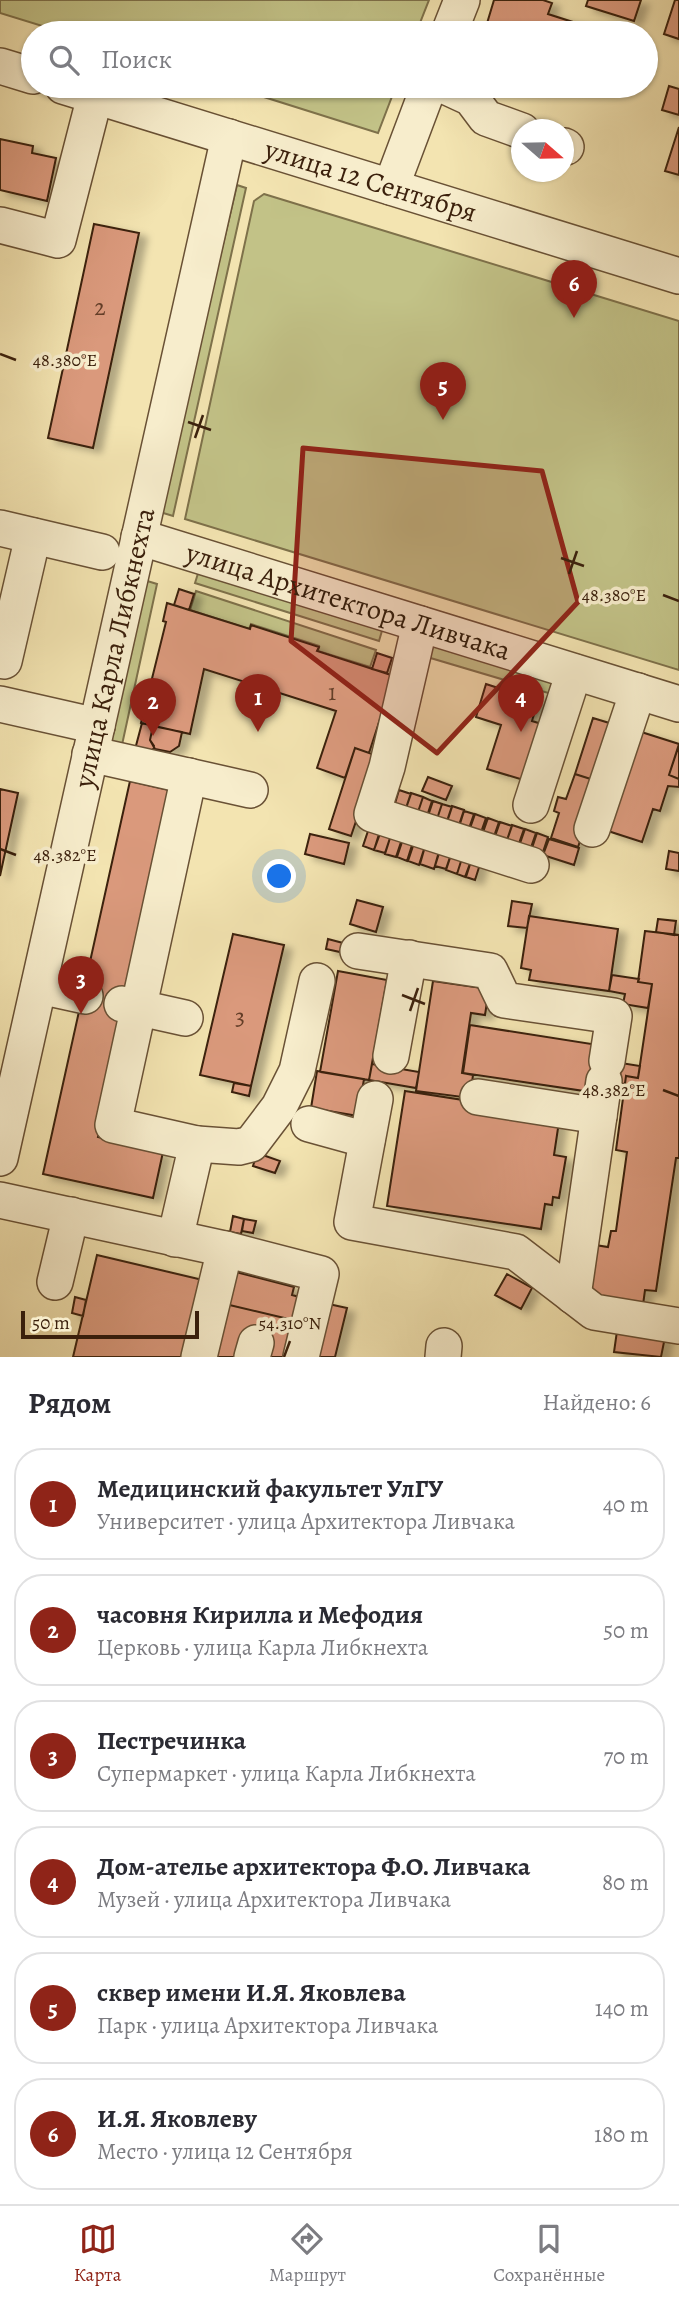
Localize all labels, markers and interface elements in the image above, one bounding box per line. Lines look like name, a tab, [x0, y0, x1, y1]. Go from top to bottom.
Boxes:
search box	[21, 21, 658, 98]
icon: search	[45, 41, 83, 79]
text: Поиск	[101, 42, 172, 77]
north arrow	[511, 119, 574, 182]
street label: улица 12 Сентября	[259, 130, 481, 231]
pin: 6	[551, 260, 597, 318]
house number: 2	[94, 291, 106, 323]
text: 48.380°E	[33, 348, 97, 372]
pin: 5	[420, 362, 466, 420]
street label: улица Карла Либкнехта	[64, 504, 164, 792]
street label: улица Архитектора Ливчака	[180, 533, 515, 670]
text: 48.380°E	[582, 583, 646, 607]
pin: 1	[235, 674, 281, 732]
pin: 4	[498, 674, 544, 732]
house number: 1	[328, 676, 336, 708]
pin: 2	[130, 678, 176, 736]
text: 48.382°E	[33, 843, 97, 867]
your location	[262, 859, 296, 893]
pin: 3	[58, 956, 104, 1014]
house number: 3	[235, 1001, 245, 1033]
text: 48.382°E	[582, 1078, 646, 1102]
scale bar	[21, 1308, 200, 1340]
text: 50 m	[32, 1310, 70, 1336]
text: 54.310°N	[259, 1311, 322, 1335]
text: Рядом	[28, 1383, 111, 1423]
text: Найдено: 6	[543, 1387, 651, 1418]
text: Медицинский факультет УлГУ	[97, 1471, 443, 1506]
text: 1	[49, 1489, 57, 1520]
text: 40 m	[603, 1489, 649, 1520]
text: Университет · улица Архитектора Ливчака	[97, 1506, 515, 1537]
text: часовня Кирилла и Мефодия	[97, 1597, 423, 1632]
text: 2	[47, 1615, 59, 1646]
text: 50 m	[603, 1615, 649, 1646]
text: Церковь · улица Карла Либкнехта	[97, 1632, 428, 1663]
text: Пестречинка	[97, 1723, 246, 1758]
text: 3	[48, 1741, 58, 1772]
text: 70 m	[603, 1741, 649, 1772]
text: Супермаркет · улица Карла Либкнехта	[97, 1758, 476, 1789]
text: Дом-ателье архитектора Ф.О. Ливчака	[97, 1849, 530, 1884]
text: 4	[48, 1867, 58, 1898]
text: 80 m	[602, 1867, 649, 1898]
text: Музей · улица Архитектора Ливчака	[97, 1884, 451, 1915]
text: сквер имени И.Я. Яковлева	[97, 1975, 406, 2010]
text: 5	[48, 1993, 58, 2024]
text: 140 m	[595, 1993, 649, 2024]
text: Парк · улица Архитектора Ливчака	[97, 2010, 438, 2041]
text: И.Я. Яковлеву	[97, 2101, 257, 2136]
text: 6	[48, 2119, 58, 2150]
text: 180 m	[594, 2119, 649, 2150]
text: Место · улица 12 Сентября	[97, 2136, 353, 2167]
tab: Карта	[74, 2220, 122, 2288]
tab: Маршрут	[269, 2220, 346, 2288]
tab: Сохранённые	[493, 2220, 605, 2288]

